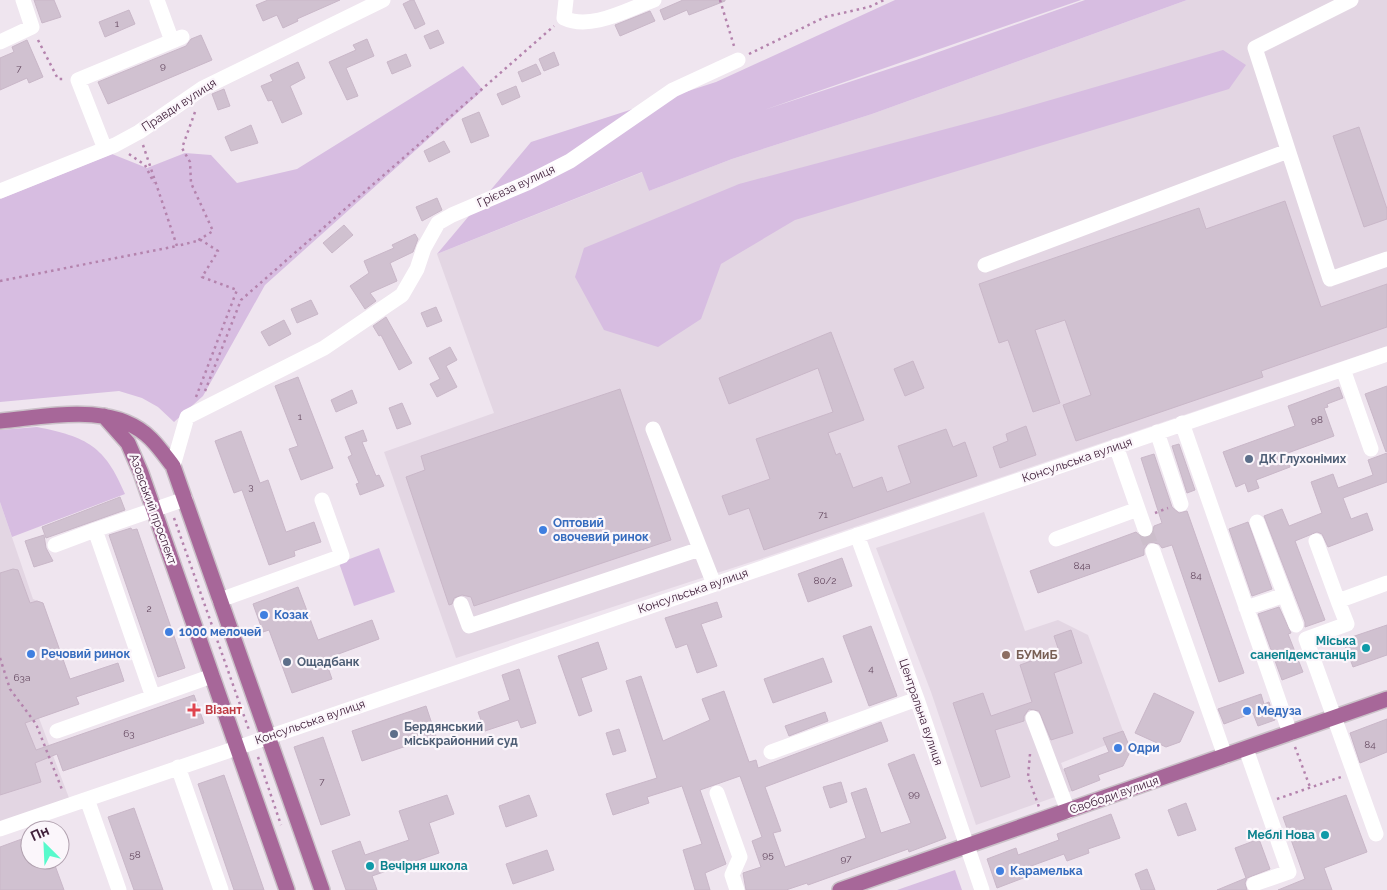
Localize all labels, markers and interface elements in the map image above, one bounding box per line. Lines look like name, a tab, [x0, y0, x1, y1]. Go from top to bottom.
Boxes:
house number: 1	[115, 18, 120, 29]
house number: 9	[160, 60, 166, 71]
house number: 7	[16, 63, 22, 74]
street label: Правди вулиця	[139, 76, 219, 134]
street label: Грієвза вулиця	[475, 162, 557, 210]
house number: 1	[298, 411, 303, 422]
house number: 98	[1311, 414, 1323, 425]
street label: Консульська вулиця	[1020, 435, 1134, 485]
street label: Азовський проспект	[126, 452, 180, 567]
place label: ДК Глухонімих	[1259, 452, 1347, 466]
marker: ДК Глухонімих	[1243, 453, 1255, 465]
house number: 3	[248, 481, 254, 492]
house number: 71	[818, 509, 829, 520]
place label: Оптовий овочевий ринок	[553, 516, 649, 544]
marker: Оптовий овочевий ринок	[537, 524, 549, 536]
house number: 84а	[1074, 560, 1090, 571]
street label: Консульська вулиця	[636, 566, 750, 616]
house number: 84	[1190, 570, 1202, 581]
house number: 80/2	[814, 575, 837, 586]
house number: 2	[146, 603, 152, 614]
place label: Козак	[274, 608, 309, 622]
marker: Козак	[258, 609, 270, 621]
place label: 1000 мелочей	[179, 625, 261, 639]
marker: 1000 мелочей	[163, 626, 175, 638]
place label: Міська санепідемстанція	[1250, 634, 1356, 662]
marker: Міська санепідемстанція	[1360, 642, 1372, 654]
place label: Речовий ринок	[41, 647, 130, 661]
marker: Речовий ринок	[25, 648, 37, 660]
place label: БУМиБ	[1016, 648, 1057, 662]
marker: БУМиБ	[1000, 649, 1012, 661]
place label: Ощадбанк	[297, 655, 360, 669]
marker: Ощадбанк	[281, 656, 293, 668]
street label: Центральна вулиця	[896, 657, 946, 767]
house number: 4	[868, 663, 874, 674]
house number: 63а	[14, 672, 30, 683]
street label: Консульська вулиця	[253, 697, 367, 747]
marker: Візант	[187, 703, 201, 717]
place label: Візант	[205, 703, 242, 717]
place label: Медуза	[1257, 704, 1302, 718]
marker: Медуза	[1241, 705, 1253, 717]
place label: Бердянський міськрайонний суд	[404, 720, 518, 748]
house number: 63	[123, 728, 135, 739]
marker: Бердянський міськрайонний суд	[388, 728, 400, 740]
house number: 84	[1364, 739, 1376, 750]
place label: Одри	[1128, 741, 1160, 755]
marker: Одри	[1112, 742, 1124, 754]
street label: Свободи вулиця	[1068, 773, 1160, 817]
house number: 7	[319, 776, 325, 787]
house number: 99	[908, 788, 920, 799]
north arrow	[20, 820, 70, 870]
text: Пн	[28, 822, 51, 844]
place label: Меблі Нова	[1247, 828, 1315, 842]
marker: Меблі Нова	[1319, 829, 1331, 841]
house number: 58	[129, 849, 141, 860]
house number: 95	[762, 849, 774, 860]
house number: 97	[840, 853, 852, 864]
place label: Вечірня школа	[380, 859, 468, 873]
marker: Вечірня школа	[364, 860, 376, 872]
place label: Карамелька	[1010, 864, 1083, 878]
marker: Карамелька	[994, 865, 1006, 877]

